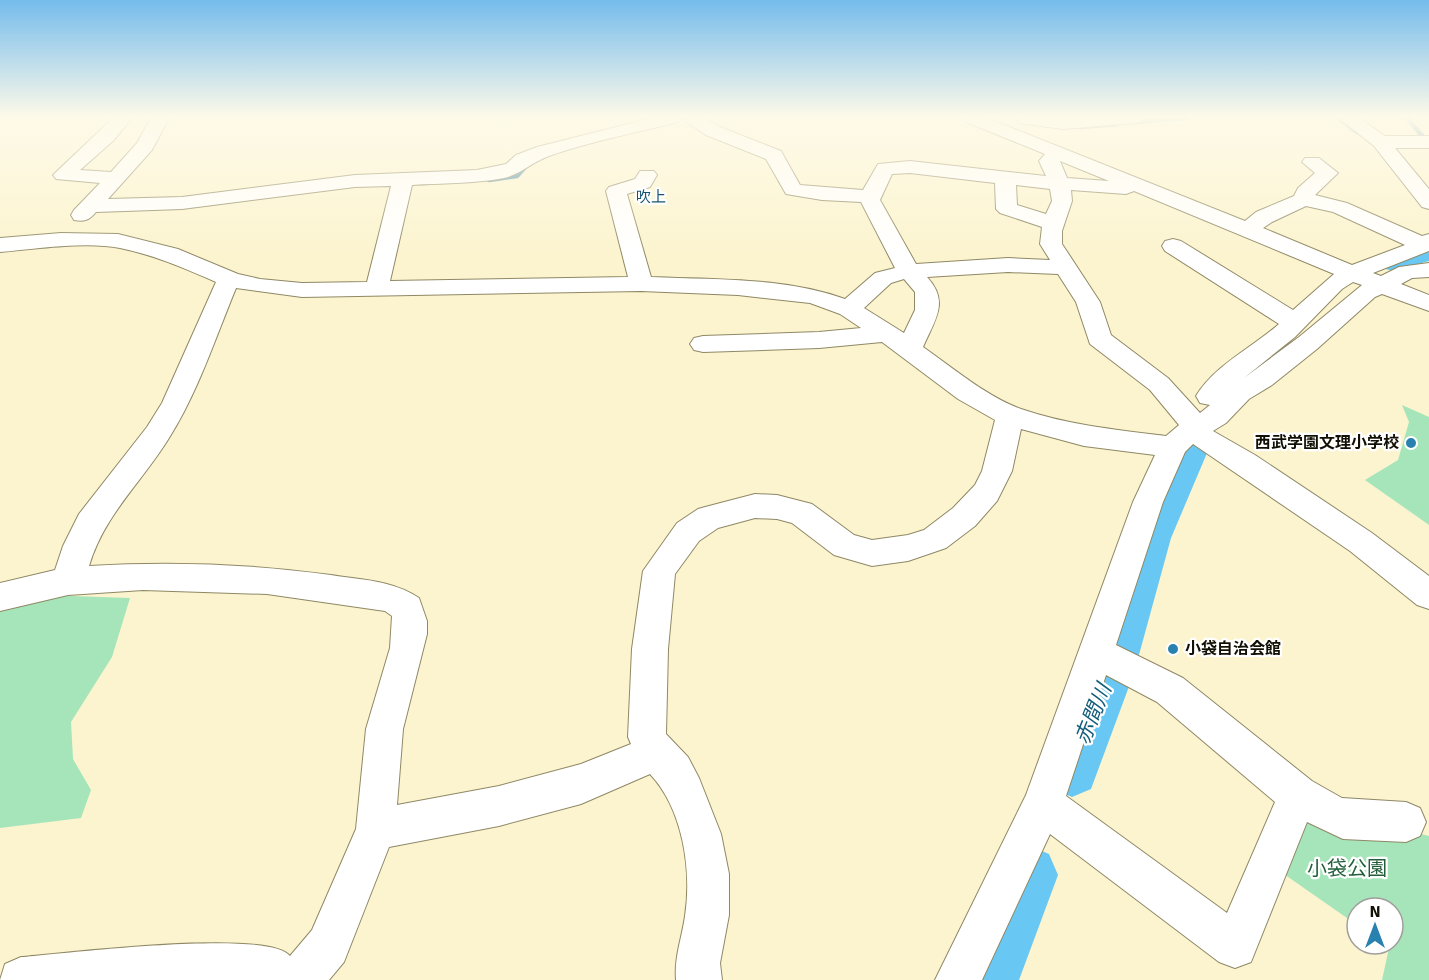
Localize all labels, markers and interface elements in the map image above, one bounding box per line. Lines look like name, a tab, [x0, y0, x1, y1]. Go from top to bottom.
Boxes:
district label: 吹上	[636, 188, 666, 206]
place label: 西武学園文理小学校	[1255, 433, 1399, 453]
marker: 西武学園文理小学校	[1404, 436, 1418, 450]
place label: 小袋自治会館	[1185, 639, 1281, 659]
marker: 小袋自治会館	[1166, 642, 1180, 656]
water label: 赤間川	[1069, 678, 1118, 748]
park label: 小袋公園	[1307, 856, 1387, 881]
north arrow	[1345, 896, 1405, 956]
text: N	[1369, 902, 1381, 922]

